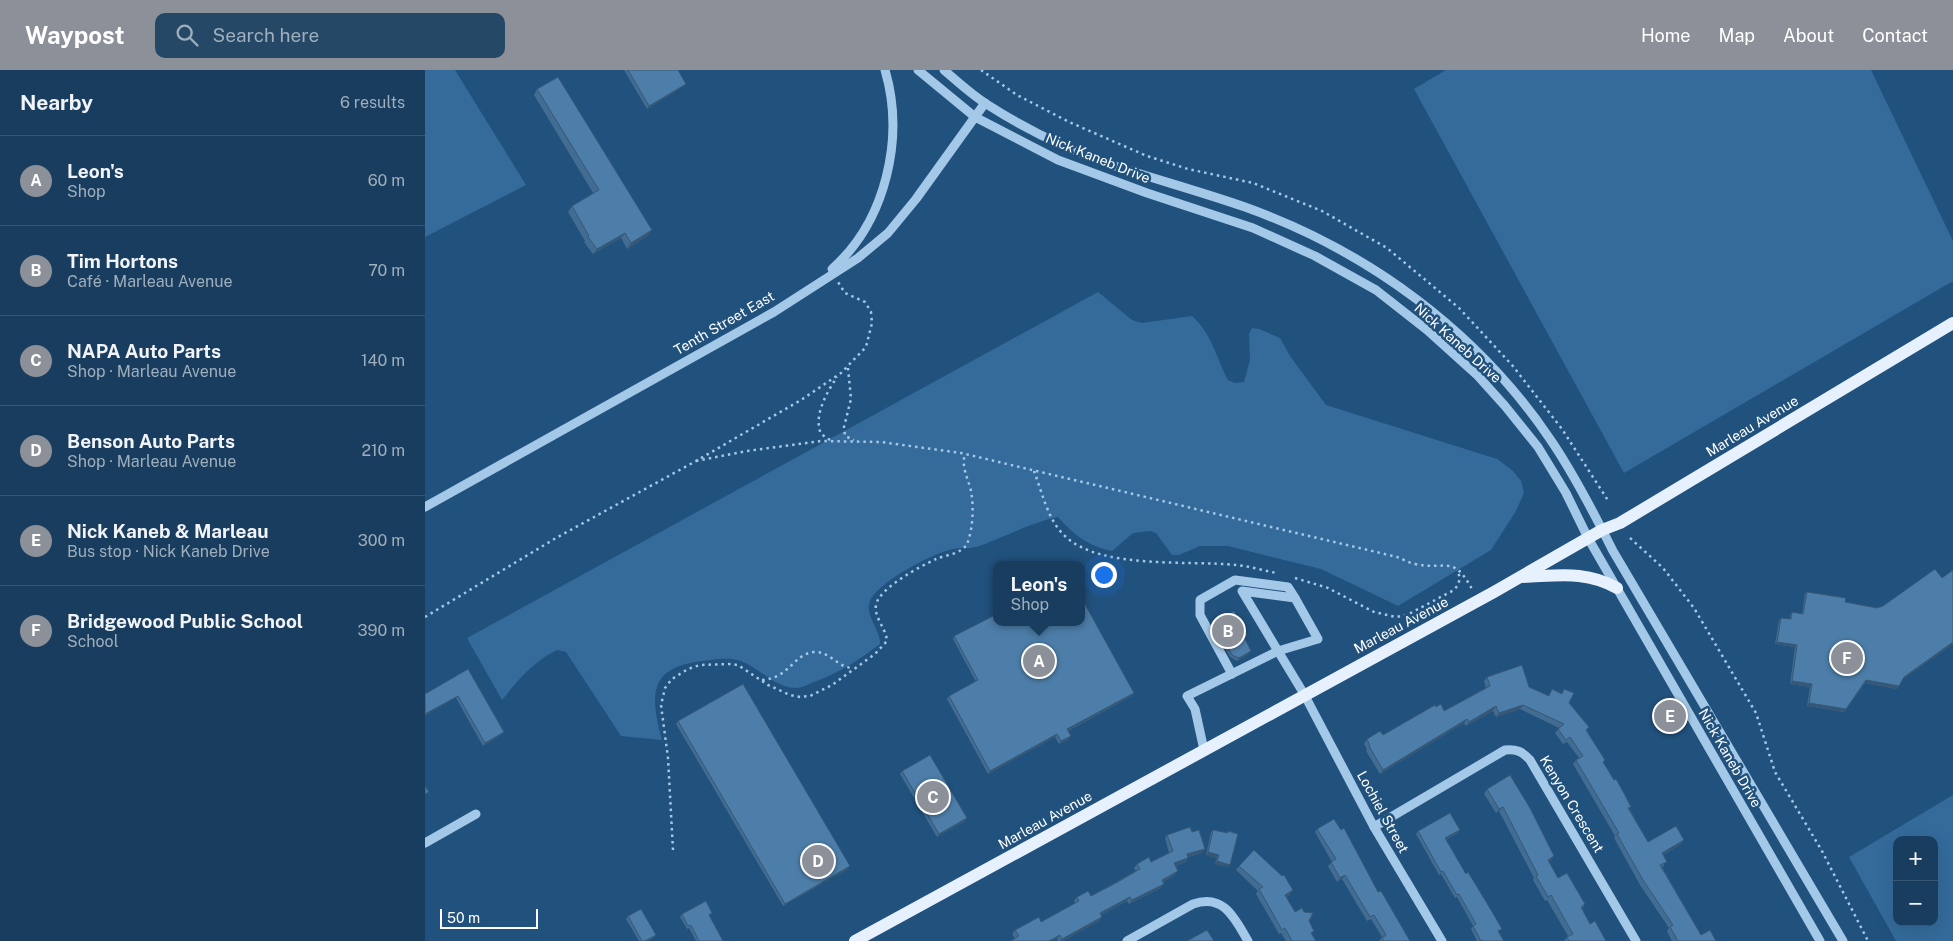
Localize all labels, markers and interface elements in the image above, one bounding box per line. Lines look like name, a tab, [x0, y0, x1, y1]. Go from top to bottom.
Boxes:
search box	[155, 13, 505, 58]
text: Waypost	[25, 21, 125, 49]
icon: search	[173, 21, 201, 49]
text: Search here	[213, 24, 319, 46]
text: Home	[1641, 25, 1691, 46]
text: Map	[1719, 25, 1755, 46]
text: About	[1783, 25, 1834, 46]
text: Contact	[1862, 25, 1928, 46]
text: Nearby	[20, 90, 93, 115]
text: 6 results	[340, 93, 405, 112]
street label: Nick Kaneb Drive	[1043, 130, 1153, 186]
text: Leon's	[67, 160, 124, 182]
text: A	[30, 171, 42, 190]
text: 60 m	[368, 171, 405, 190]
text: Shop	[67, 182, 106, 201]
text: Tim Hortons	[67, 250, 178, 272]
text: B	[31, 261, 41, 280]
text: 70 m	[368, 261, 405, 280]
text: Café · Marleau Avenue	[67, 272, 233, 291]
street label: Tenth Street East	[671, 288, 777, 358]
street label: Nick Kaneb Drive	[1411, 300, 1505, 386]
text: NAPA Auto Parts	[67, 340, 221, 362]
text: C	[30, 351, 42, 370]
text: 140 m	[361, 351, 405, 370]
text: Shop · Marleau Avenue	[67, 362, 236, 381]
street label: Marleau Avenue	[1703, 392, 1801, 460]
text: Benson Auto Parts	[67, 430, 235, 452]
text: D	[30, 441, 42, 460]
text: 210 m	[361, 441, 405, 460]
text: Shop · Marleau Avenue	[67, 452, 236, 471]
text: Nick Kaneb & Marleau	[67, 520, 269, 542]
text: E	[31, 531, 41, 550]
text: 300 m	[358, 531, 405, 550]
text: Bus stop · Nick Kaneb Drive	[67, 542, 270, 561]
popup	[993, 561, 1085, 626]
your location	[1091, 562, 1117, 588]
text: Leon's	[1011, 573, 1067, 595]
street label: Marleau Avenue	[1351, 593, 1451, 657]
text: Shop	[1011, 595, 1049, 614]
text: Bridgewood Public School	[67, 610, 303, 632]
pin: B	[1212, 612, 1244, 650]
text: F	[31, 621, 41, 640]
text: 390 m	[358, 621, 405, 640]
text: School	[67, 632, 118, 651]
pin: F	[1831, 639, 1863, 677]
pin: A	[1023, 642, 1055, 680]
pin: E	[1654, 697, 1686, 735]
street label: Nick Kaneb Drive	[1695, 706, 1765, 810]
street label: Kenyon Crescent	[1537, 753, 1607, 855]
street label: Lochiel Street	[1354, 768, 1412, 856]
pin: C	[917, 778, 949, 816]
street label: Marleau Avenue	[995, 788, 1095, 852]
map controls	[1893, 836, 1938, 926]
button: +	[1893, 836, 1938, 881]
pin: D	[802, 842, 834, 880]
button: −	[1893, 881, 1938, 926]
scale bar	[440, 906, 537, 929]
text: 50 m	[447, 910, 480, 926]

